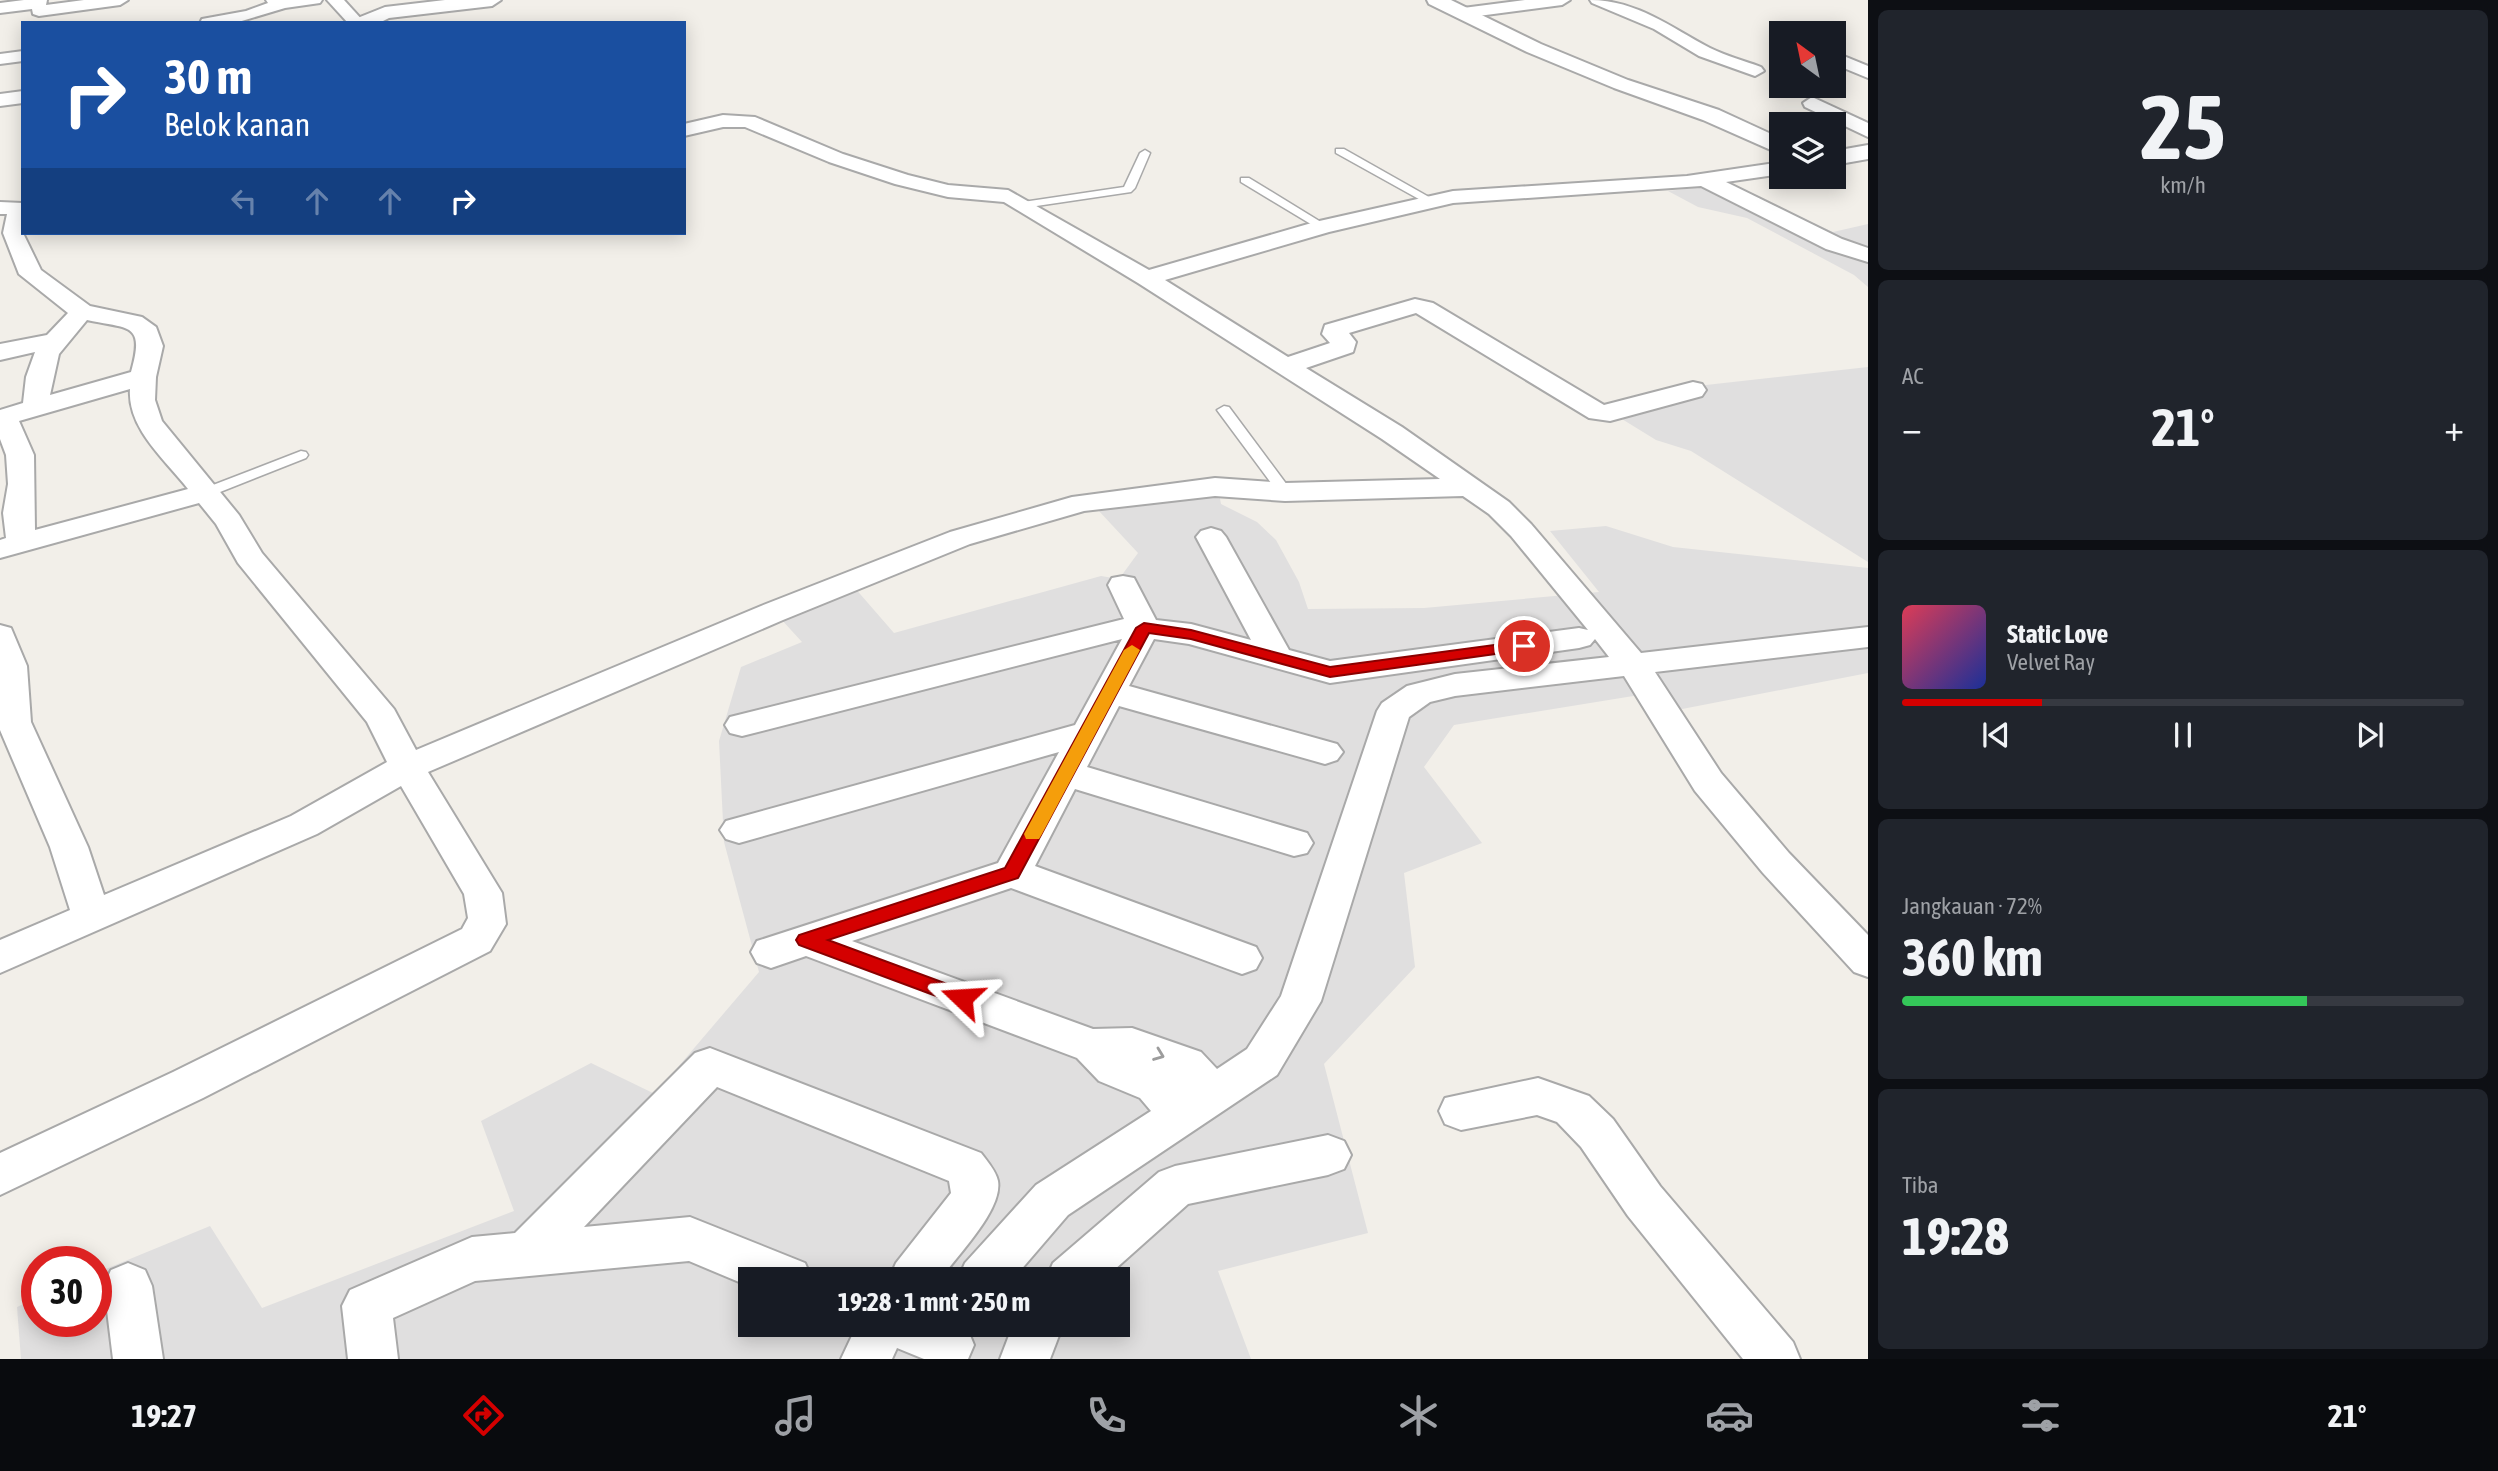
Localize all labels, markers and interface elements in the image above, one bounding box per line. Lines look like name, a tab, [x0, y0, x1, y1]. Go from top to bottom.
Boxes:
north arrow	[1769, 21, 1846, 98]
map controls	[1769, 21, 1846, 189]
text: 30 m	[164, 48, 252, 104]
icon: right	[49, 49, 140, 140]
text: 25	[2140, 74, 2226, 178]
text: Belok kanan	[164, 106, 310, 143]
button: layers	[1769, 112, 1846, 189]
text: km/h	[2160, 172, 2206, 198]
icon: left	[225, 182, 263, 220]
icon: ahead	[298, 182, 336, 220]
icon: ahead	[371, 182, 409, 220]
icon: right	[444, 182, 482, 220]
text: AC	[1902, 363, 1924, 389]
text: 21°	[2151, 397, 2215, 457]
text: −	[1902, 406, 1922, 449]
text: +	[2444, 406, 2464, 449]
pin	[1494, 616, 1554, 676]
text: Static Love	[2007, 619, 2108, 649]
icon: arrive	[1505, 627, 1543, 665]
text: Velvet Ray	[2007, 649, 2095, 675]
icon: previous	[1977, 716, 2015, 754]
icon: pause	[2164, 716, 2202, 754]
icon: next	[2351, 716, 2389, 754]
text: Jangkauan · 72%	[1902, 893, 2042, 919]
text: 360 km	[1902, 927, 2043, 987]
position arrow	[925, 961, 999, 1035]
one-way arrow	[1152, 1047, 1164, 1061]
text: Tiba	[1902, 1172, 1939, 1198]
text: 19:28	[1902, 1206, 2009, 1266]
speed limit sign: 30	[21, 1246, 112, 1337]
text: 19:28 · 1 mnt · 250 m	[838, 1287, 1030, 1317]
icon: directions	[459, 1391, 508, 1440]
icon: music	[771, 1391, 820, 1440]
icon: phone	[1082, 1391, 1131, 1440]
icon: climate	[1394, 1391, 1443, 1440]
icon: car	[1705, 1391, 1754, 1440]
icon: filters	[2016, 1391, 2065, 1440]
text: 19:27	[131, 1397, 197, 1434]
text: 21°	[2328, 1397, 2367, 1434]

